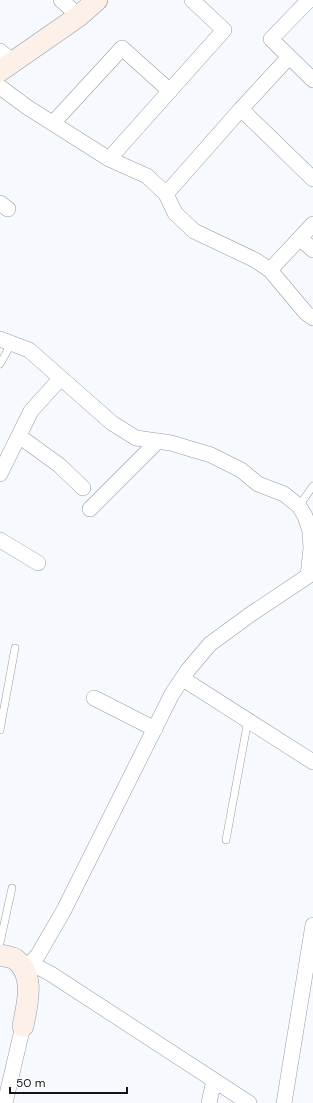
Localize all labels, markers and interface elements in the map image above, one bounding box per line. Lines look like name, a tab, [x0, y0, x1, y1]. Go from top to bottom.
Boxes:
scale bar	[10, 1069, 127, 1095]
text: 50 m	[16, 1075, 45, 1091]

